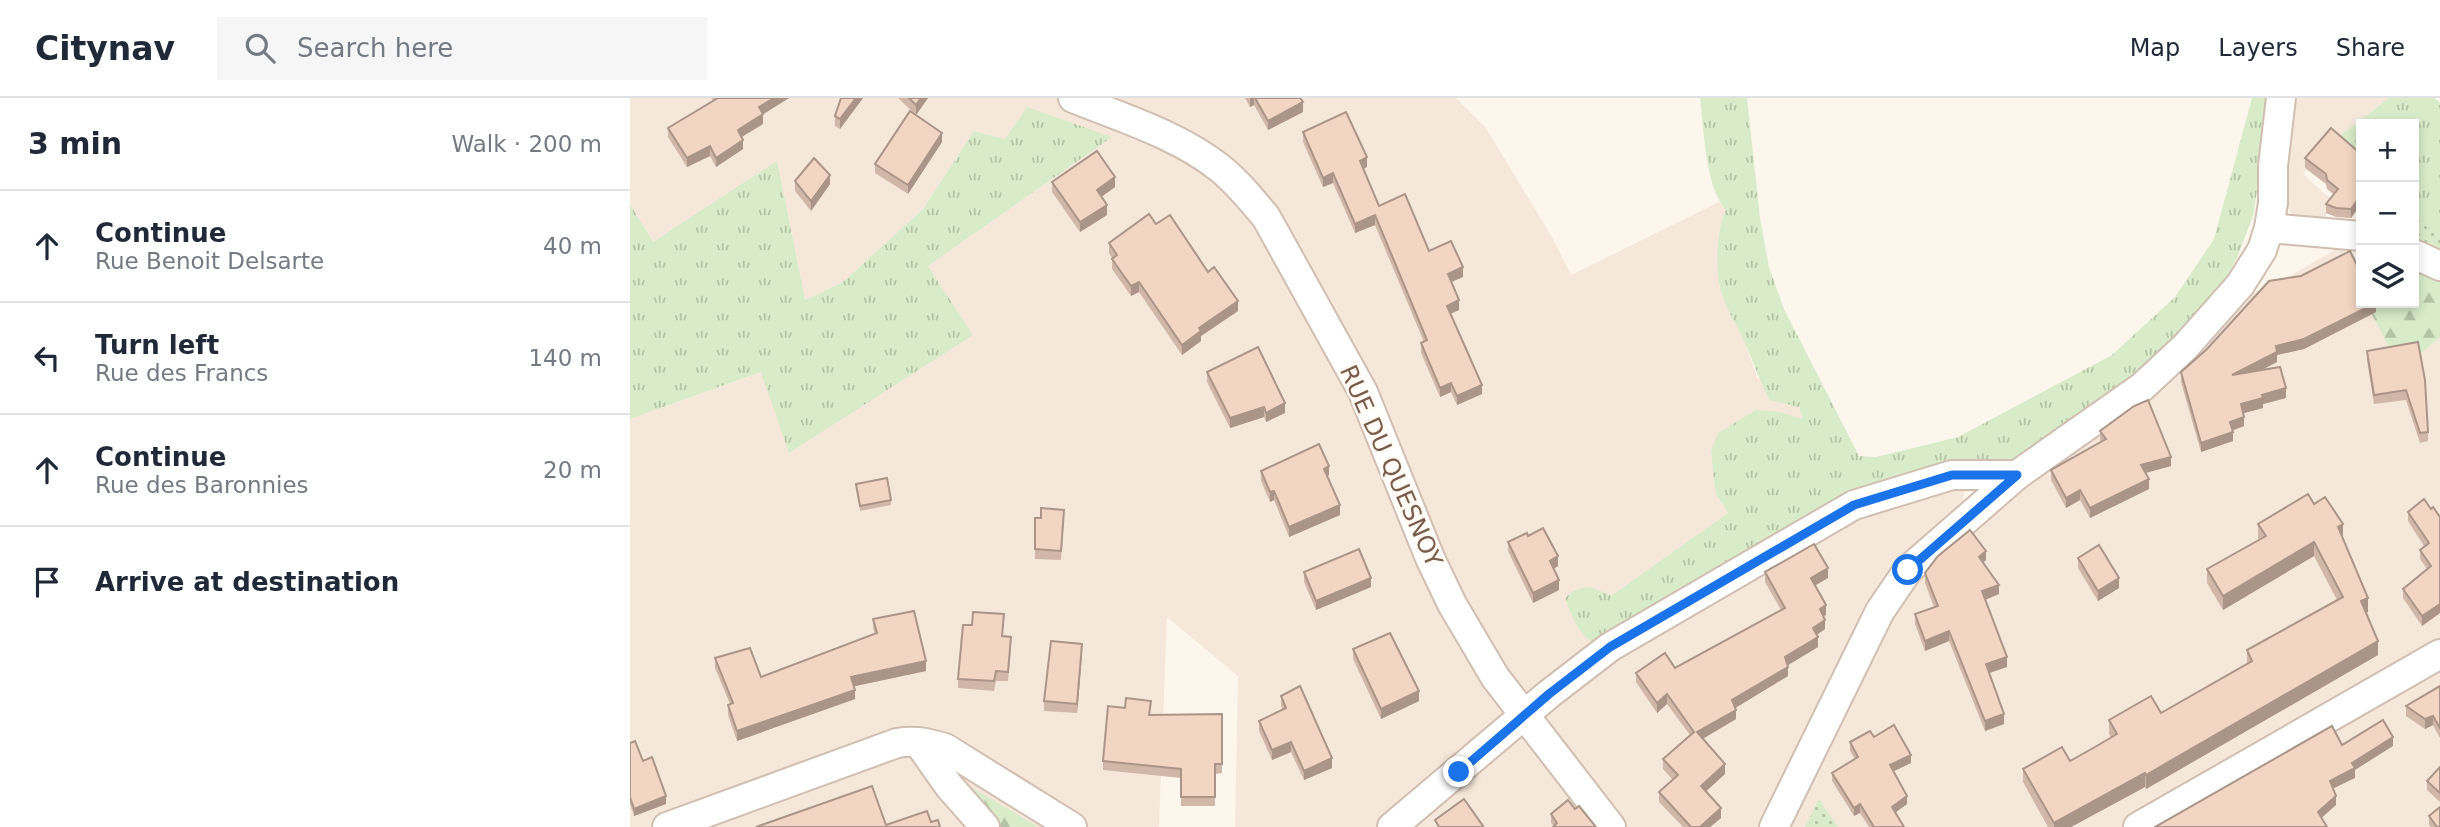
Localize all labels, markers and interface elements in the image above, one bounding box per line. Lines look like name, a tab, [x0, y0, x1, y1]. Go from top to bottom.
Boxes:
search box	[217, 17, 707, 80]
text: Citynav	[35, 29, 175, 68]
icon: search	[241, 29, 279, 67]
text: Search here	[297, 33, 453, 63]
text: Map	[2130, 34, 2180, 62]
text: Layers	[2218, 34, 2298, 62]
text: Share	[2336, 34, 2405, 62]
map controls	[2356, 119, 2419, 308]
button: +	[2356, 119, 2419, 182]
text: 3 min	[28, 126, 122, 161]
text: Walk · 200 m	[451, 131, 602, 157]
button: −	[2356, 182, 2419, 245]
text: Continue	[95, 218, 226, 248]
icon: ahead	[28, 227, 66, 265]
text: 40 m	[543, 233, 602, 259]
button: layers	[2356, 245, 2419, 308]
text: Rue Benoit Delsarte	[95, 248, 324, 274]
text: Turn left	[95, 330, 219, 360]
icon: left	[28, 339, 66, 377]
text: 140 m	[528, 345, 602, 371]
text: Rue des Francs	[95, 360, 268, 386]
street label: RUE DU QUESNOY	[1334, 361, 1448, 571]
text: Continue	[95, 442, 226, 472]
icon: ahead	[28, 451, 66, 489]
text: 20 m	[543, 457, 602, 483]
text: Rue des Baronnies	[95, 472, 309, 498]
route start	[1892, 554, 1923, 585]
icon: arrive	[28, 563, 66, 601]
text: Arrive at destination	[95, 567, 399, 597]
route end	[1443, 756, 1474, 787]

